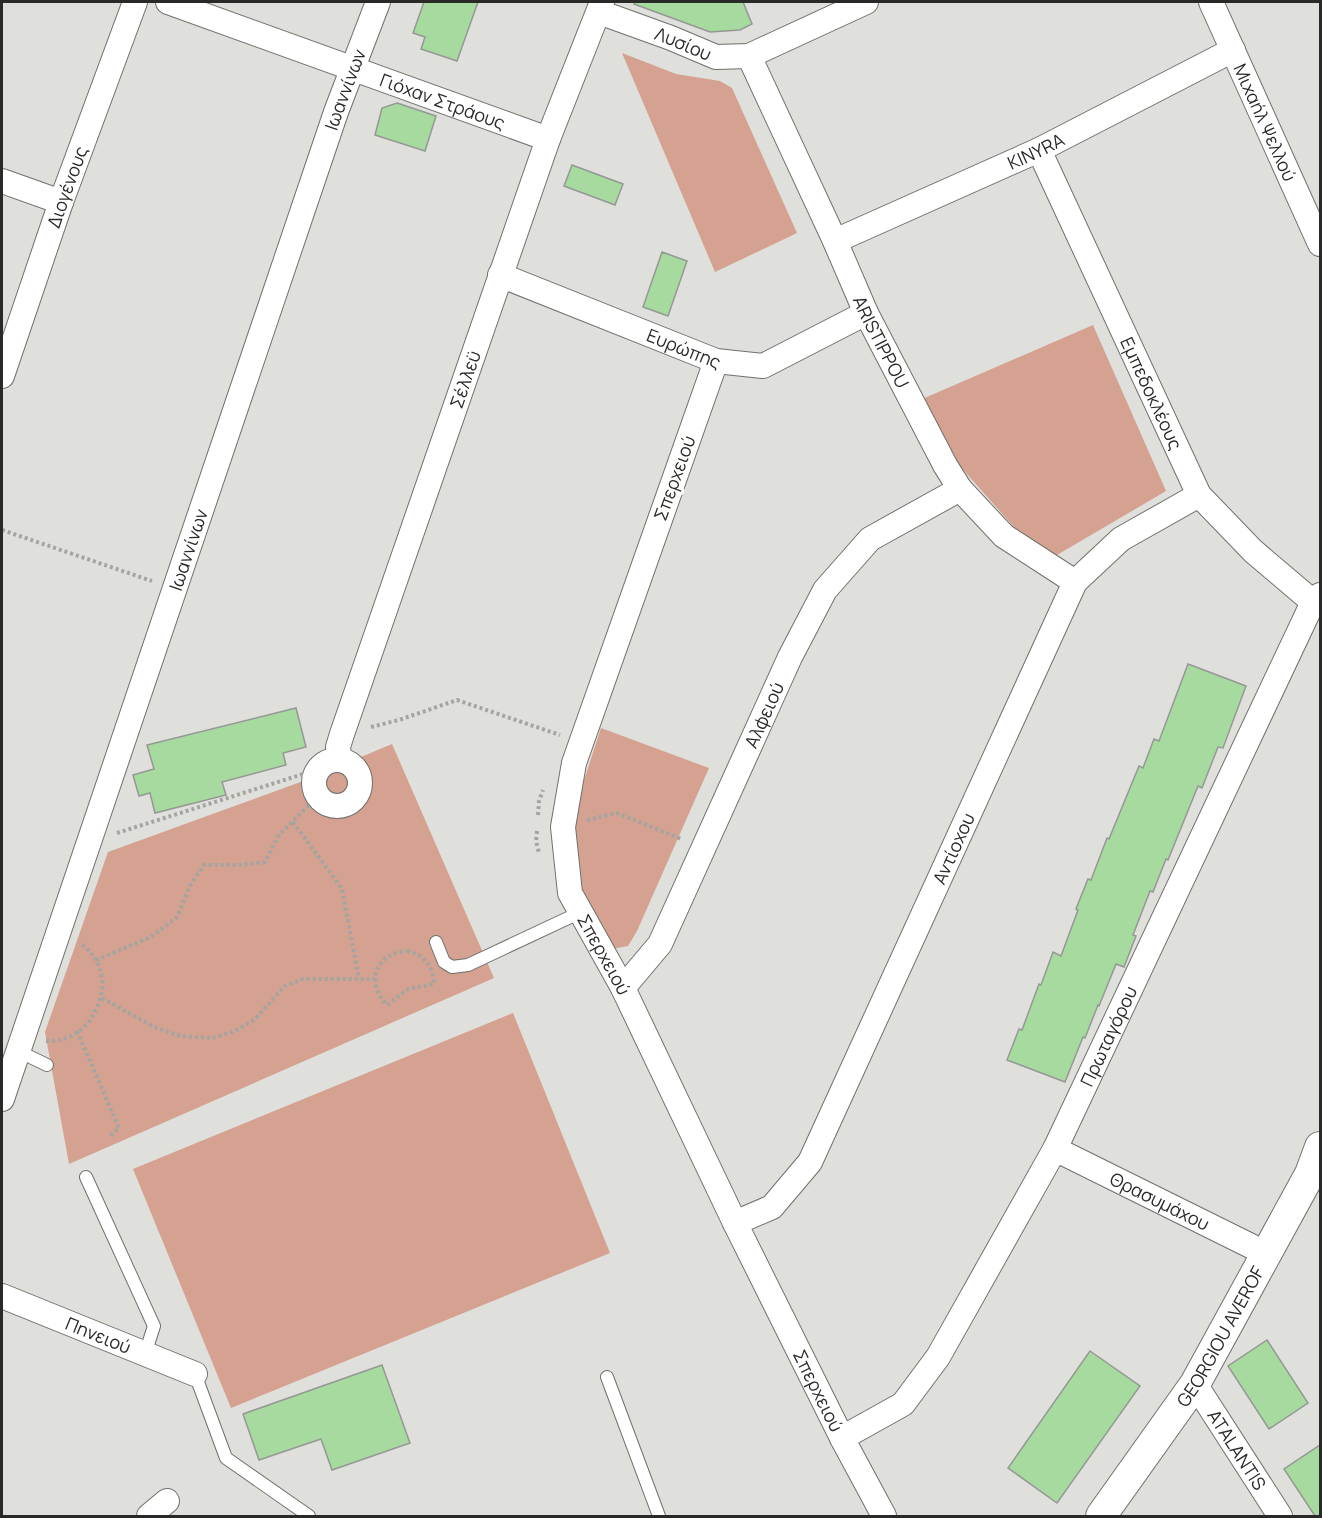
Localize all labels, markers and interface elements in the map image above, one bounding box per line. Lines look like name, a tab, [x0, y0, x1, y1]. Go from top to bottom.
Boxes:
street label: Λυσίου	[652, 21, 715, 66]
street label: Ιωαννίνων	[319, 46, 371, 133]
street label: Μιχαήλ Ψελλού	[1228, 60, 1302, 185]
street label: Γιόχαν Στράους	[377, 67, 509, 135]
street label: KINYRA	[1004, 127, 1069, 175]
street label: Διογένους	[41, 142, 93, 231]
street label: ARISTIPPOU	[848, 292, 915, 392]
street label: Ευρώπης	[643, 323, 725, 374]
street label: Εμπεδοκλέους	[1115, 333, 1188, 453]
street label: Σέλλεϋ	[444, 347, 486, 411]
street label: Σπερχειού	[648, 432, 700, 524]
street label: Ιωαννίνων	[163, 506, 213, 594]
street label: Αλφειού	[738, 678, 789, 752]
street label: Αντίοχου	[927, 809, 980, 888]
street label: Σπερχειού	[572, 910, 636, 999]
street label: Πρωταγόρου	[1074, 982, 1142, 1090]
street label: Θρασυμάχου	[1106, 1166, 1214, 1236]
street label: GEORGIOU AVEROF	[1171, 1262, 1269, 1411]
street label: Πηνειού	[62, 1311, 135, 1359]
street label: Σπερχειού	[788, 1346, 849, 1436]
street label: ATALANTIS	[1202, 1405, 1272, 1494]

